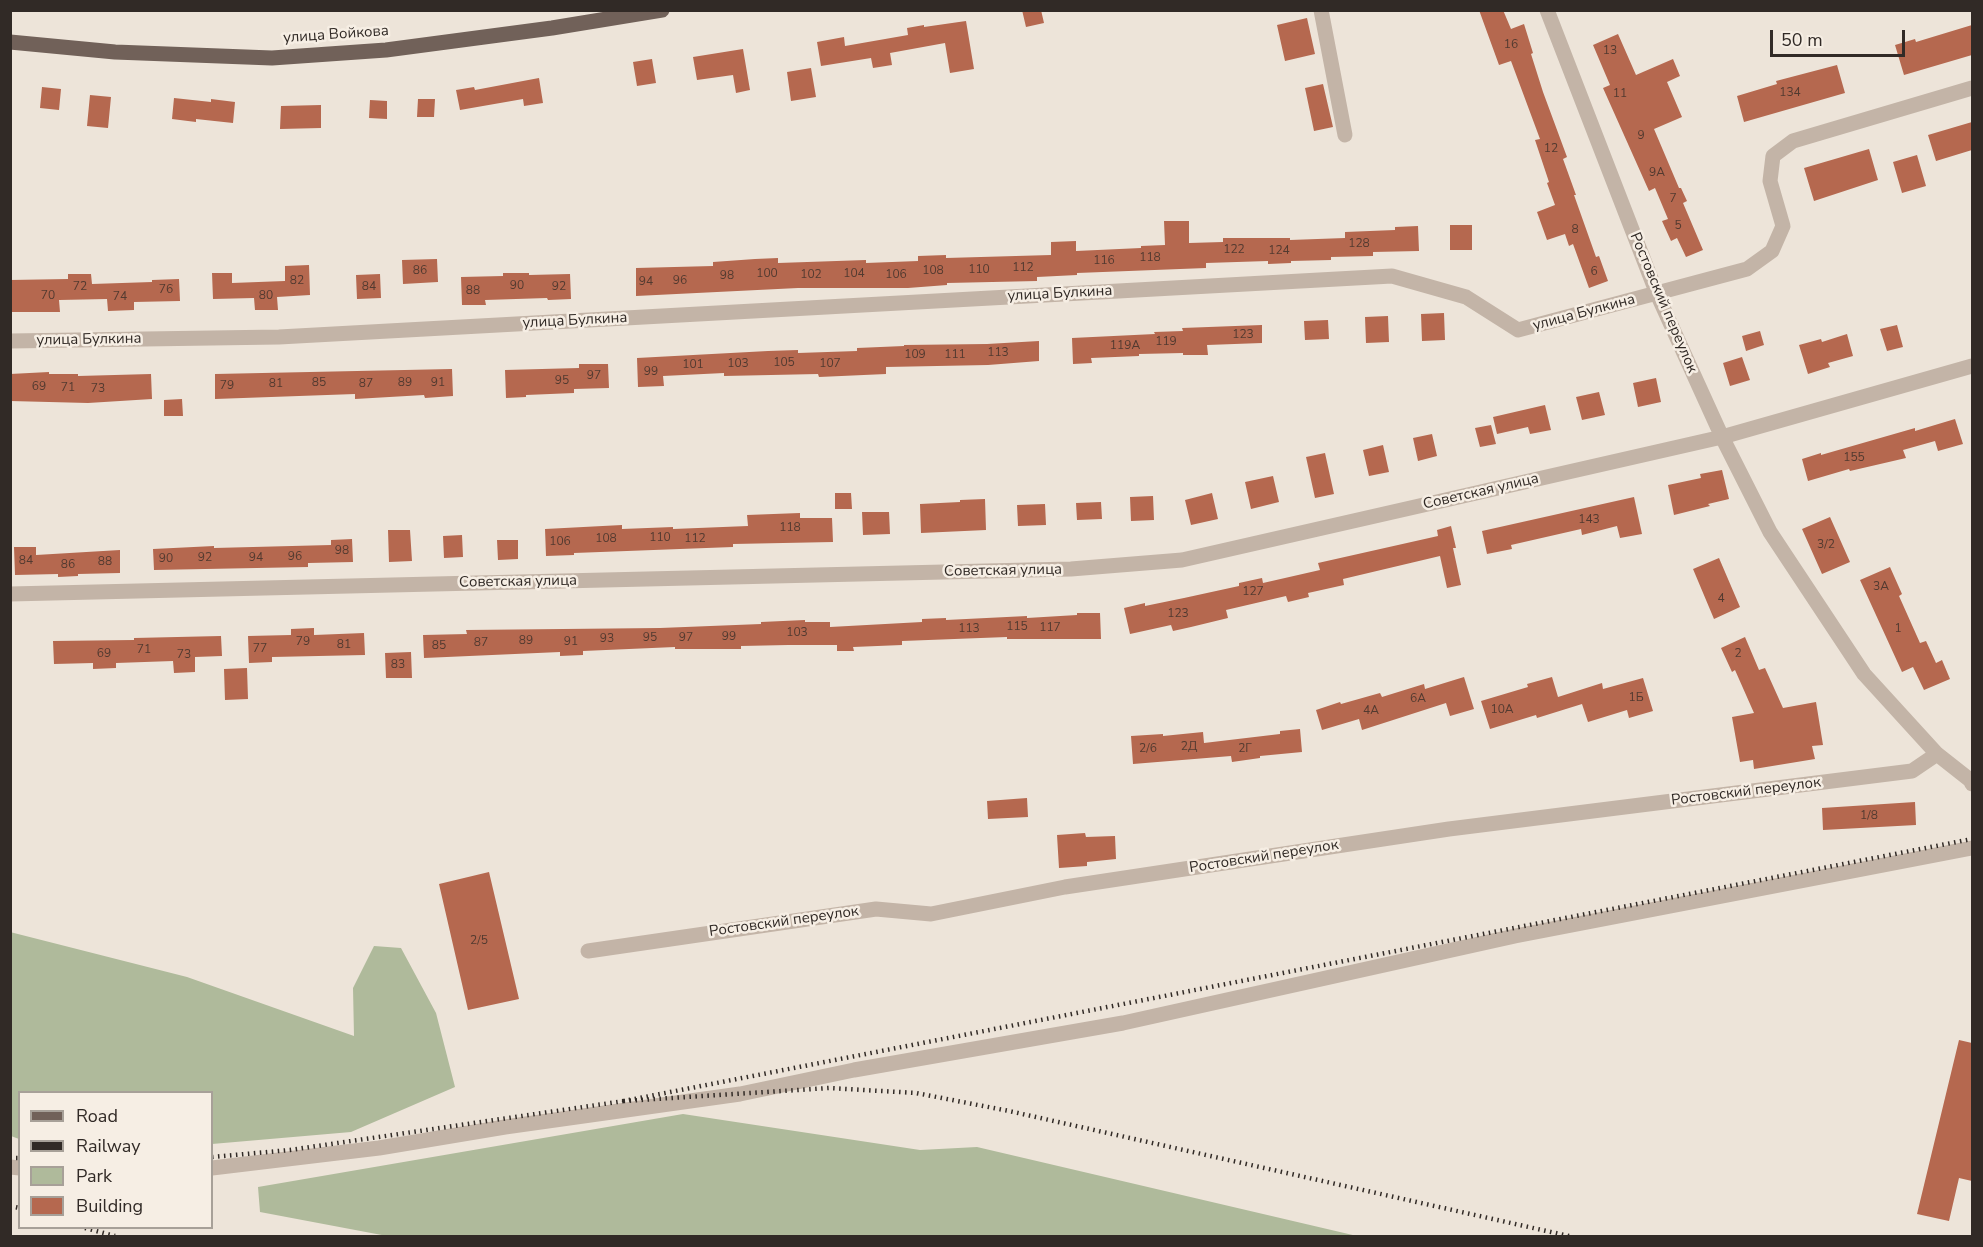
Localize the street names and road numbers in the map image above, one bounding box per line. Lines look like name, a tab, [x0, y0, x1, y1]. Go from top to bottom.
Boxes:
street label: улица Войкова	[283, 22, 389, 48]
street label: Ростовский переулок	[1625, 230, 1701, 376]
street label: улица Булкина	[1007, 282, 1113, 306]
street label: улица Булкина	[1531, 291, 1637, 335]
street label: улица Булкина	[522, 309, 628, 333]
street label: улица Булкина	[36, 330, 142, 350]
street label: Советская улица	[1421, 470, 1541, 514]
street label: Советская улица	[944, 561, 1062, 581]
street label: Советская улица	[459, 572, 577, 592]
street label: Ростовский переулок	[1670, 774, 1822, 810]
street label: Ростовский переулок	[1188, 836, 1340, 878]
street label: Ростовский переулок	[708, 903, 860, 941]

